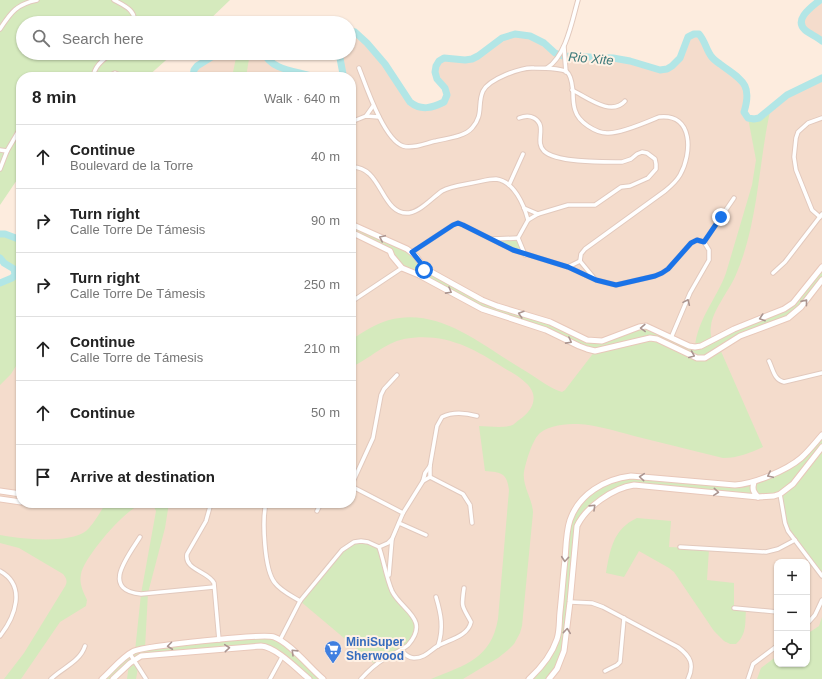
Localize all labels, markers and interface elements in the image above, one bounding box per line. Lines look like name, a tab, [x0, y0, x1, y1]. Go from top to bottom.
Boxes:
search box	[16, 16, 356, 60]
icon: search	[30, 27, 52, 49]
text: Search here	[62, 30, 144, 47]
water label: Rio Xite	[568, 49, 614, 68]
text: 8 min	[32, 88, 76, 107]
text: Walk · 640 m	[264, 91, 340, 106]
text: Continue	[70, 141, 135, 158]
icon: ahead	[32, 146, 54, 168]
text: 40 m	[311, 149, 340, 164]
text: Boulevard de la Torre	[70, 158, 193, 173]
text: Turn right	[70, 205, 140, 222]
route end	[712, 208, 730, 226]
icon: right	[32, 210, 54, 232]
text: 90 m	[311, 213, 340, 228]
text: Calle Torre De Támesis	[70, 222, 205, 237]
one-way arrow	[378, 235, 386, 243]
route start	[415, 261, 433, 279]
text: Turn right	[70, 269, 140, 286]
icon: right	[32, 274, 54, 296]
text: 250 m	[304, 277, 340, 292]
text: Calle Torre De Támesis	[70, 286, 205, 301]
one-way arrow	[445, 287, 453, 294]
one-way arrow	[682, 298, 690, 305]
one-way arrow	[800, 299, 807, 306]
one-way arrow	[518, 310, 525, 319]
one-way arrow	[759, 313, 766, 321]
one-way arrow	[640, 323, 647, 332]
text: Continue	[70, 333, 135, 350]
one-way arrow	[565, 336, 572, 344]
icon: ahead	[32, 338, 54, 360]
text: 210 m	[304, 341, 340, 356]
text: Calle Torre de Támesis	[70, 350, 203, 365]
one-way arrow	[688, 351, 695, 359]
icon: ahead	[32, 402, 54, 424]
text: Continue	[70, 404, 135, 421]
text: 50 m	[311, 405, 340, 420]
icon: arrive	[32, 466, 54, 488]
text: Arrive at destination	[70, 468, 215, 485]
one-way arrow	[766, 470, 774, 478]
one-way arrow	[639, 473, 645, 482]
one-way arrow	[713, 488, 719, 497]
one-way arrow	[588, 504, 596, 512]
one-way arrow	[561, 556, 570, 562]
map controls	[774, 559, 810, 667]
button: +	[774, 559, 810, 595]
button: −	[774, 595, 810, 631]
one-way arrow	[562, 627, 571, 634]
button: locate	[774, 631, 810, 667]
place label: MiniSuper Sherwood	[346, 635, 404, 663]
supermarket icon: MiniSuper Sherwood	[323, 639, 343, 664]
one-way arrow	[167, 641, 173, 650]
one-way arrow	[224, 644, 230, 653]
one-way arrow	[291, 649, 299, 657]

